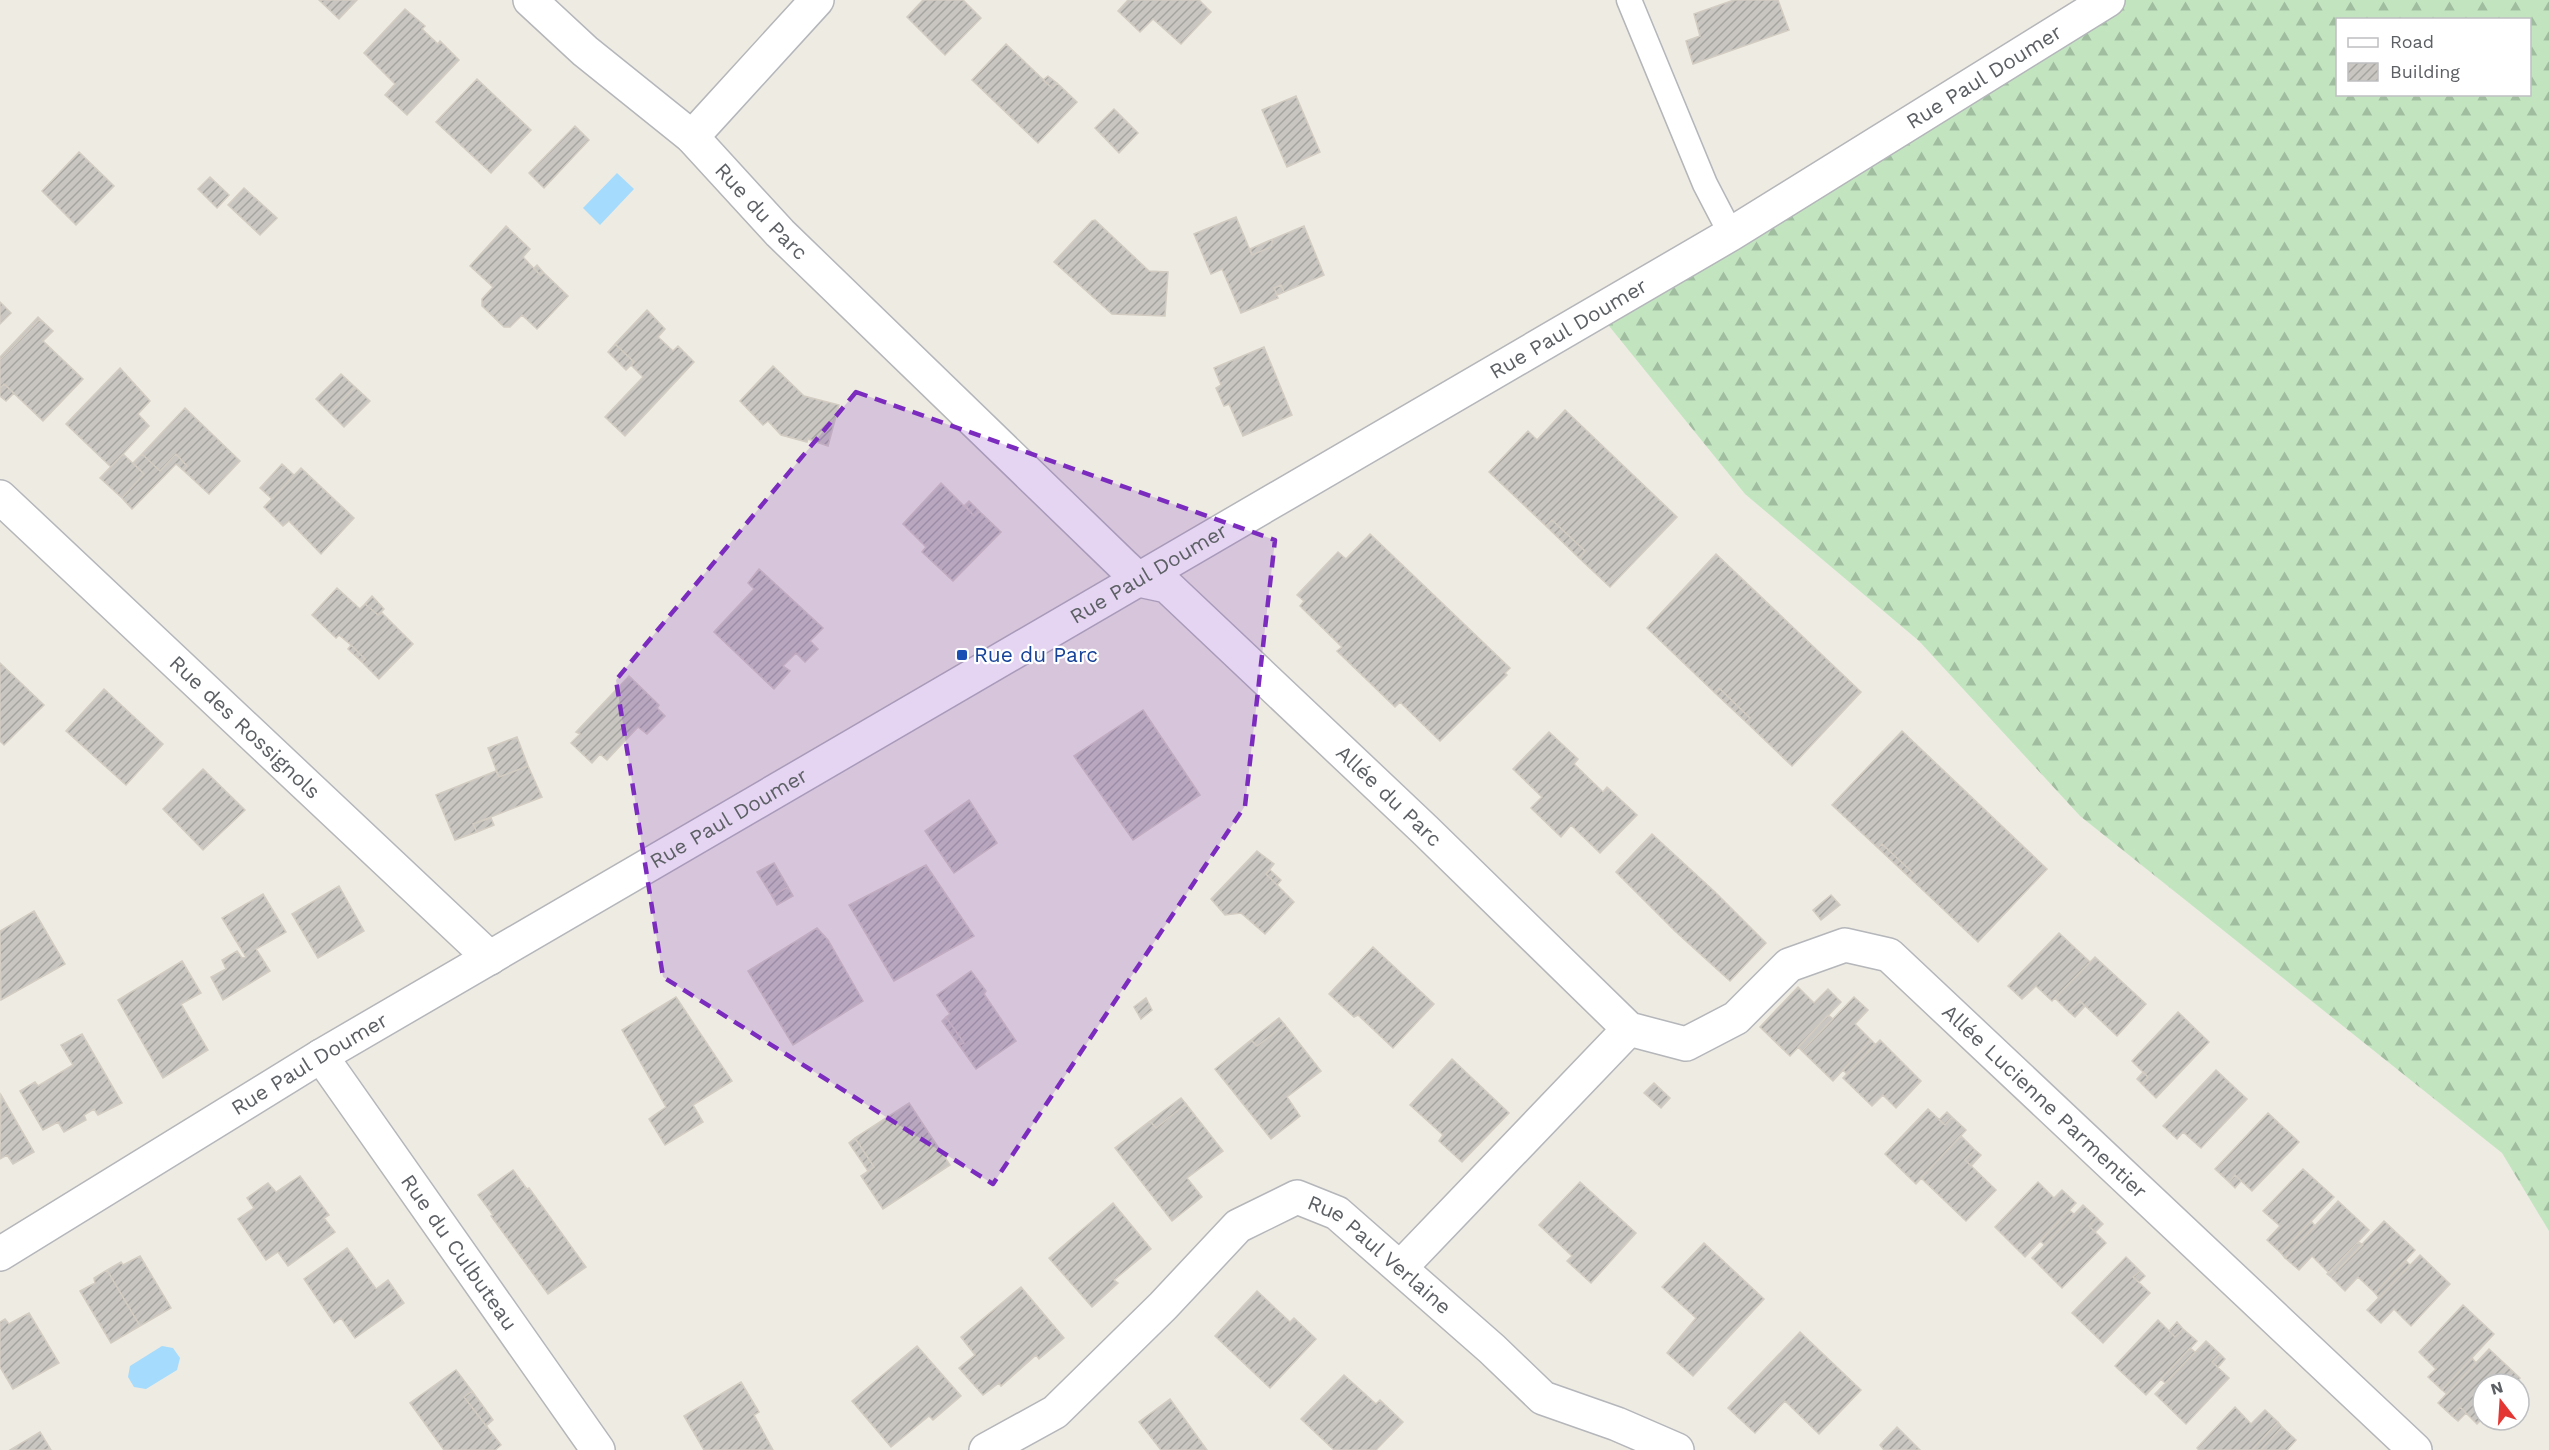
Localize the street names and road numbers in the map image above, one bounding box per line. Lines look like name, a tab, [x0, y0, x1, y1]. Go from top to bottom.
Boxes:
street label: Rue Paul Doumer	[1901, 19, 2066, 134]
street label: Rue du Parc	[710, 157, 813, 265]
street label: Rue Paul Doumer	[1485, 273, 1652, 384]
street label: Rue Paul Doumer	[1065, 517, 1232, 629]
street label: Rue des Rossignols	[164, 650, 326, 804]
street label: Allée du Parc	[1331, 740, 1447, 852]
street label: Rue Paul Doumer	[645, 762, 812, 874]
street label: Allée Lucienne Parmentier	[1937, 999, 2153, 1204]
street label: Rue Paul Doumer	[226, 1007, 392, 1120]
street label: Rue du Culbuteau	[396, 1169, 523, 1335]
street label: Rue Paul Verlaine	[1304, 1190, 1456, 1319]

